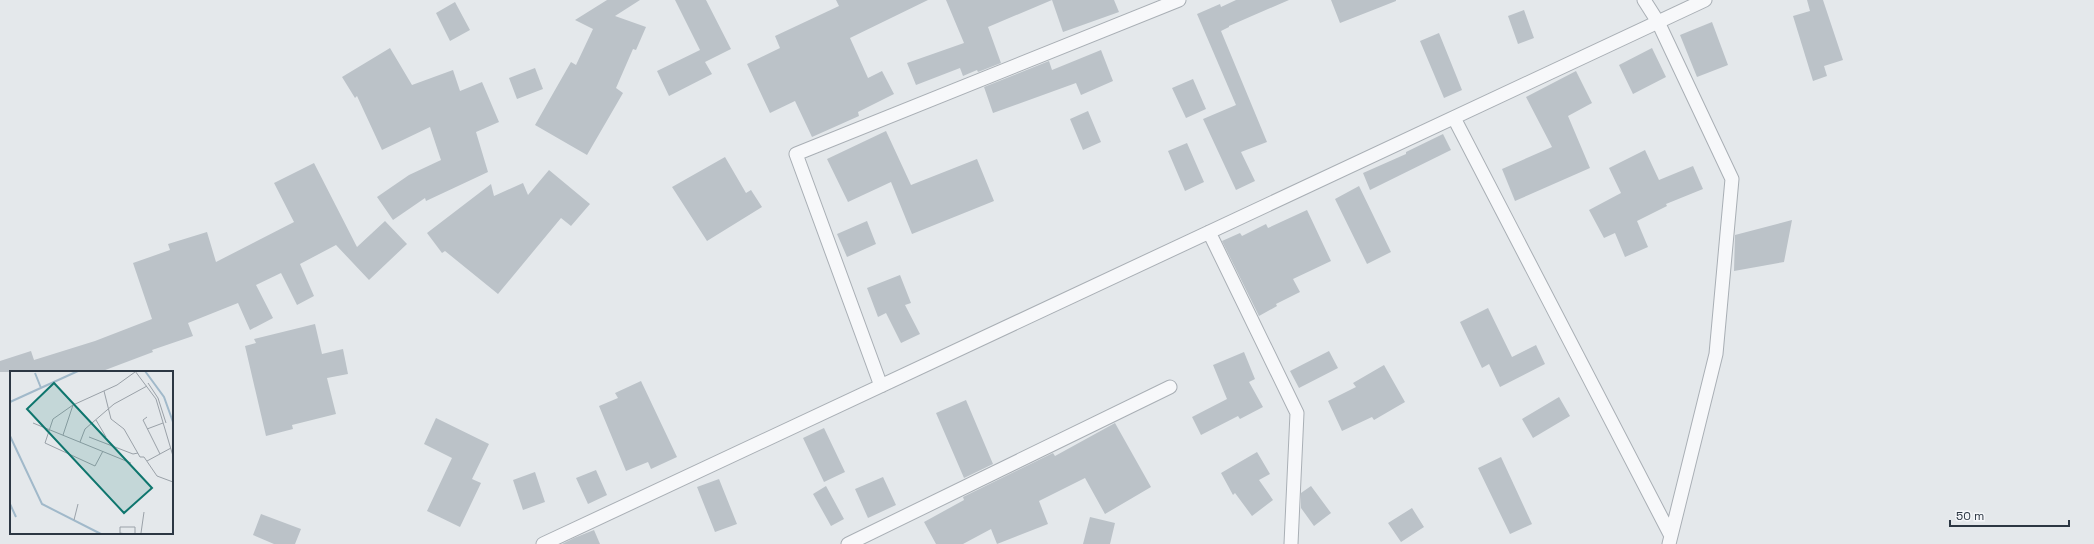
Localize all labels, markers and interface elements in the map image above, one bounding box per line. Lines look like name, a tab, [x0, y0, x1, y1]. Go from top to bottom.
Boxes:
inset map	[10, 371, 173, 534]
scale bar	[1950, 502, 2069, 528]
text: 50 m	[1956, 508, 1984, 524]

